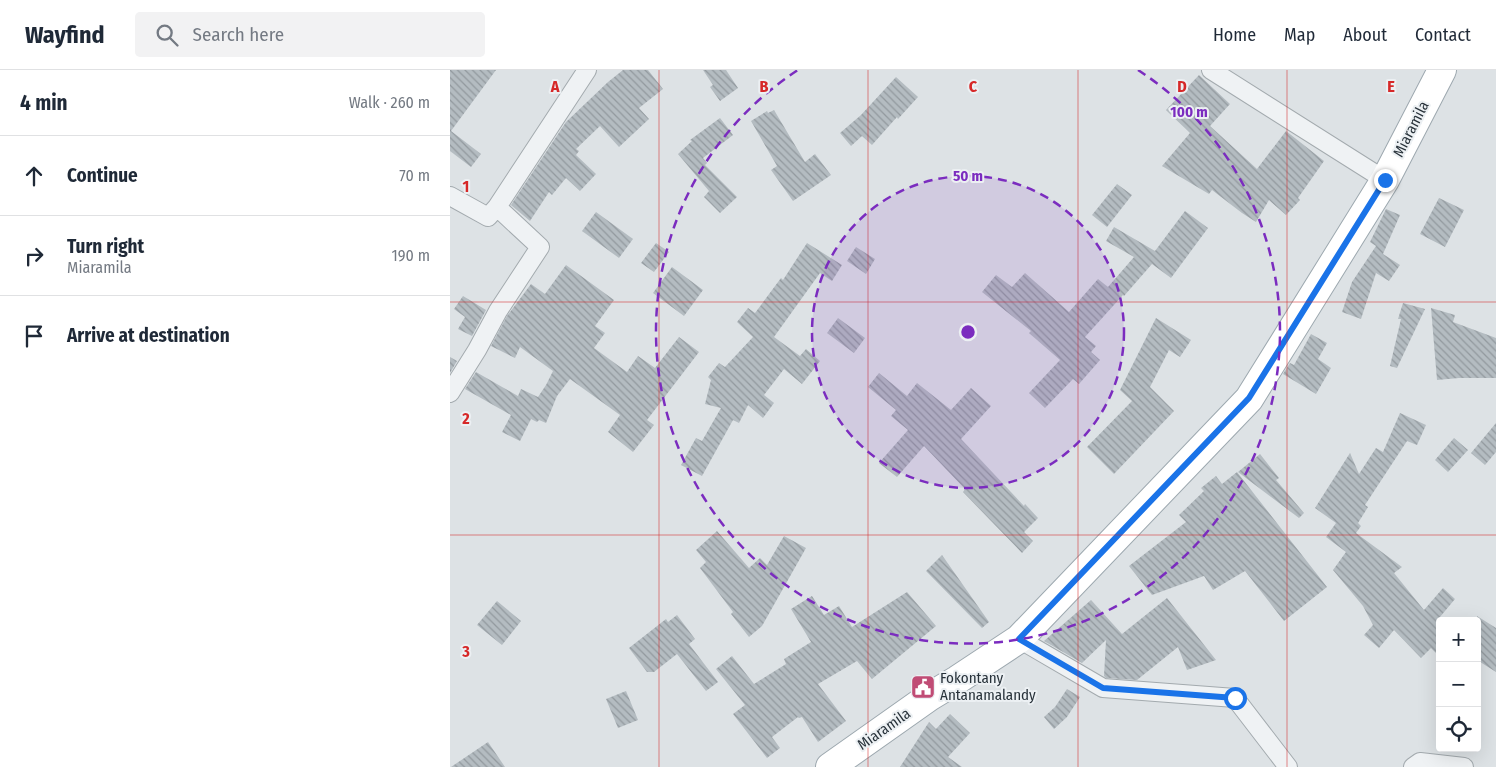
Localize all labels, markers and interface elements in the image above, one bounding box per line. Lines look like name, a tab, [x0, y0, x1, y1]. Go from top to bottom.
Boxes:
search box	[135, 12, 485, 57]
text: Wayfind	[25, 21, 105, 49]
icon: search	[153, 21, 181, 49]
text: Search here	[193, 23, 284, 46]
text: Home	[1213, 24, 1256, 46]
text: Map	[1284, 24, 1315, 46]
text: About	[1343, 24, 1387, 46]
text: Contact	[1415, 24, 1471, 46]
text: A	[550, 77, 560, 96]
text: B	[760, 77, 769, 96]
text: C	[969, 77, 978, 96]
text: D	[1177, 77, 1187, 96]
text: E	[1387, 77, 1395, 96]
text: 4 min	[20, 90, 68, 116]
text: Walk · 260 m	[349, 93, 430, 112]
street label: Miaramila	[1389, 98, 1433, 160]
text: 100 m	[1170, 103, 1208, 121]
icon: ahead	[20, 162, 48, 190]
text: Continue	[67, 164, 138, 187]
text: 70 m	[399, 166, 430, 185]
text: 50 m	[953, 167, 983, 185]
route end	[1374, 169, 1397, 192]
text: 1	[463, 177, 469, 196]
text: Turn right	[67, 235, 144, 258]
icon: right	[20, 242, 48, 270]
text: 190 m	[392, 246, 430, 265]
text: Miaramila	[67, 258, 132, 277]
icon: arrive	[20, 322, 48, 350]
centre of rings	[959, 323, 977, 341]
text: Arrive at destination	[67, 324, 230, 347]
text: 2	[461, 409, 470, 428]
map controls	[1436, 617, 1481, 752]
button: +	[1436, 617, 1481, 662]
text: 3	[461, 642, 470, 661]
button: −	[1436, 662, 1481, 707]
place label: Fokontany Antanamalandy	[940, 669, 1036, 704]
public building icon: Fokontany Antanamalandy	[910, 674, 936, 700]
route start	[1224, 687, 1247, 710]
street label: Miaramila	[854, 704, 914, 754]
button: locate	[1436, 707, 1481, 752]

